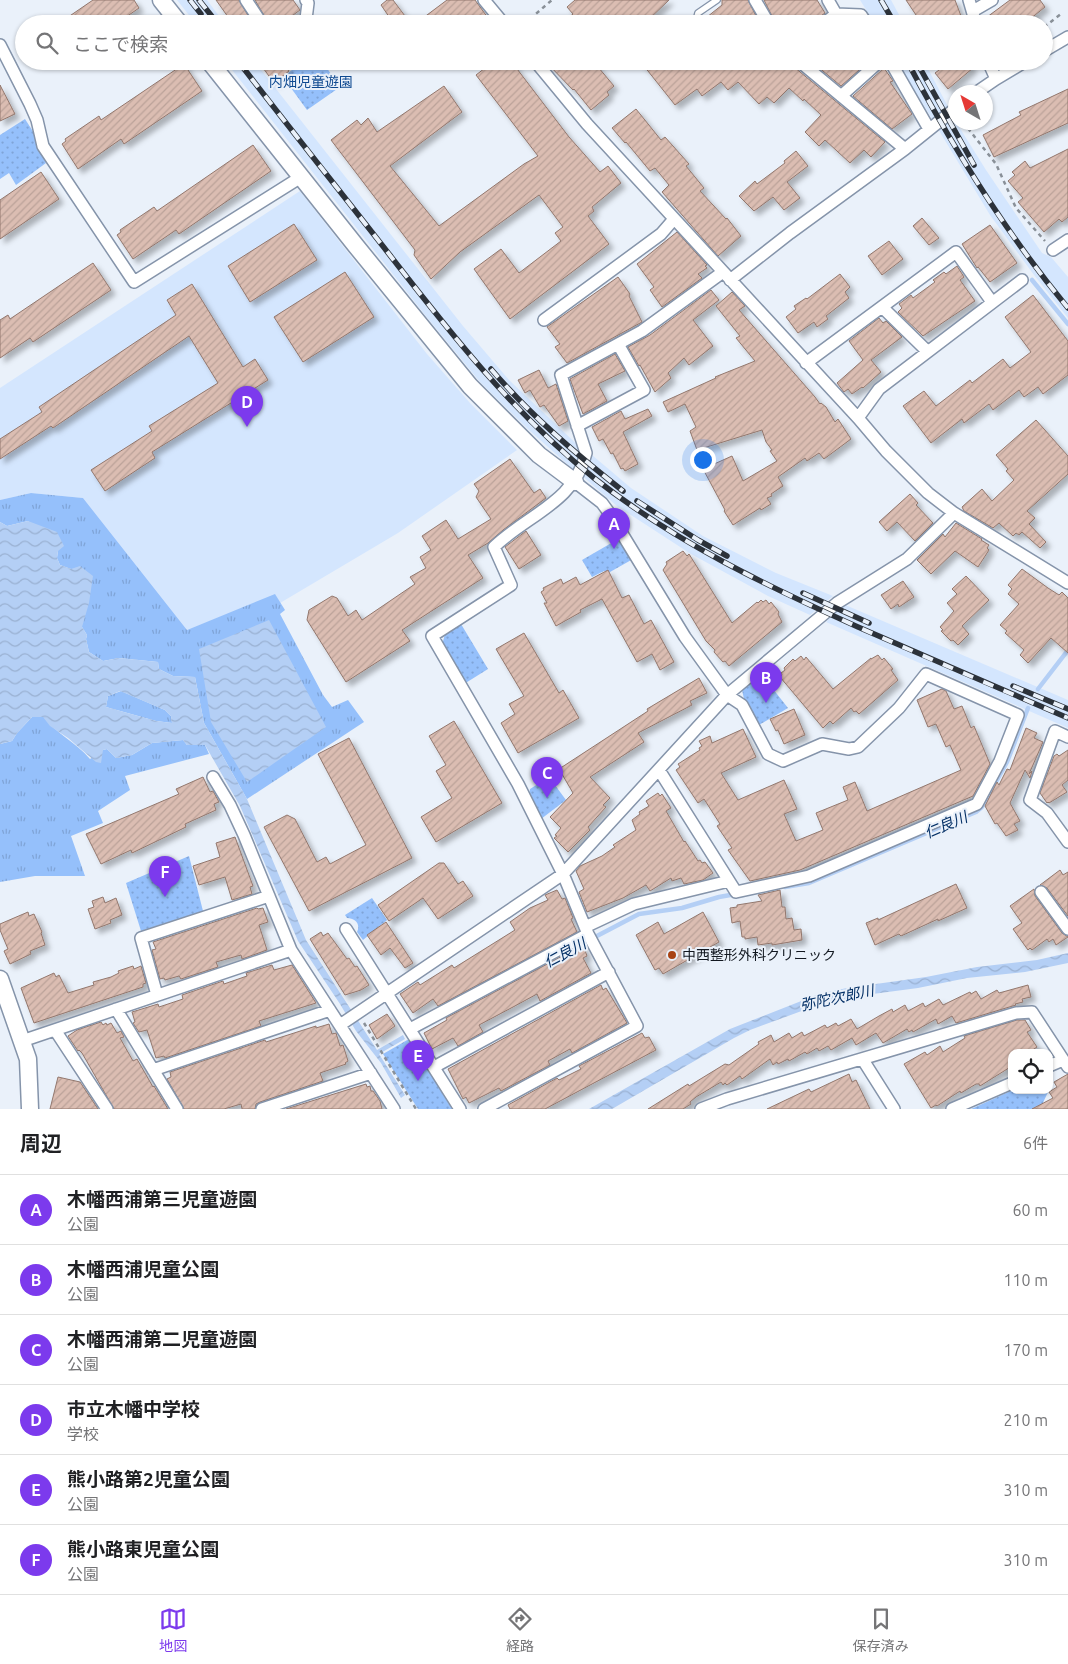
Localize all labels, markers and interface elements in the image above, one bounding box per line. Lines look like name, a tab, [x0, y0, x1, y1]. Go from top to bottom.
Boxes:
search box	[15, 15, 1053, 70]
icon: search	[33, 29, 61, 57]
text: ここで検索	[73, 33, 168, 55]
park label: 内畑児童遊園	[269, 74, 353, 90]
north arrow	[948, 85, 993, 130]
pin: D	[231, 386, 263, 427]
your location	[690, 447, 716, 473]
pin: A	[598, 508, 630, 549]
pin: B	[750, 662, 782, 703]
pin: C	[531, 757, 563, 798]
water label: 仁良川	[922, 807, 972, 841]
pin: F	[149, 856, 181, 897]
water label: 仁良川	[541, 934, 590, 971]
place label: 中西整形外科クリニック	[682, 947, 836, 963]
marker: 中西整形外科クリニック	[666, 949, 678, 961]
water label: 弥陀次郎川	[798, 981, 877, 1014]
pin: E	[402, 1040, 434, 1081]
map controls	[1008, 1049, 1053, 1094]
button: locate	[1008, 1049, 1053, 1094]
text: 周辺	[20, 1131, 62, 1155]
text: 6件	[1023, 1134, 1048, 1152]
text: 木幡西浦第三児童遊園	[67, 1188, 257, 1210]
text: A	[30, 1201, 42, 1219]
text: 60 m	[1012, 1201, 1048, 1219]
text: 公園	[67, 1215, 99, 1233]
text: 木幡西浦児童公園	[67, 1258, 219, 1280]
text: B	[31, 1271, 41, 1289]
text: 110 m	[1003, 1271, 1048, 1289]
text: 公園	[67, 1285, 99, 1303]
text: 木幡西浦第二児童遊園	[67, 1328, 257, 1350]
text: C	[31, 1341, 41, 1359]
text: 170 m	[1003, 1341, 1048, 1359]
text: 公園	[67, 1355, 99, 1373]
text: 市立木幡中学校	[67, 1398, 200, 1420]
text: D	[30, 1411, 42, 1429]
text: 210 m	[1003, 1411, 1048, 1429]
text: 学校	[67, 1425, 99, 1443]
text: 熊小路第2児童公園	[67, 1468, 230, 1490]
text: E	[31, 1481, 41, 1499]
text: 310 m	[1003, 1481, 1048, 1499]
text: 公園	[67, 1495, 99, 1513]
text: 熊小路東児童公園	[67, 1538, 219, 1560]
text: F	[32, 1551, 41, 1569]
text: 310 m	[1003, 1551, 1048, 1569]
text: 公園	[67, 1565, 99, 1583]
tab: 地図	[159, 1605, 187, 1655]
tab: 経路	[506, 1605, 534, 1655]
tab: 保存済み	[853, 1605, 909, 1655]

